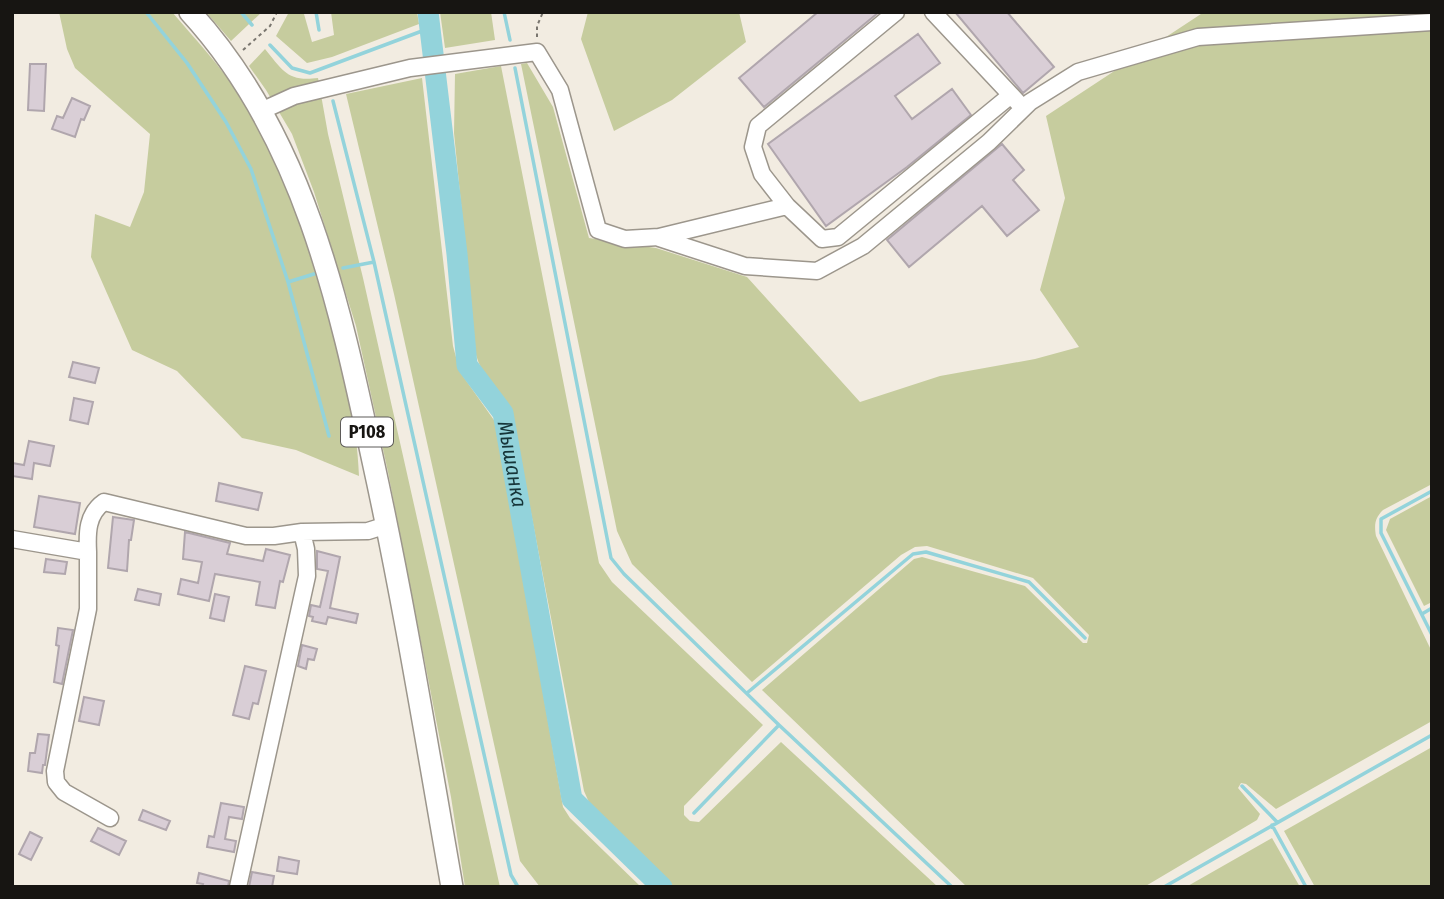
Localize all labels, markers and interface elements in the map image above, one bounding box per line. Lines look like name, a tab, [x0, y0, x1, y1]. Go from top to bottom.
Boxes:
road number: Р108	[341, 418, 393, 446]
water label: Мышанка	[492, 419, 533, 509]

